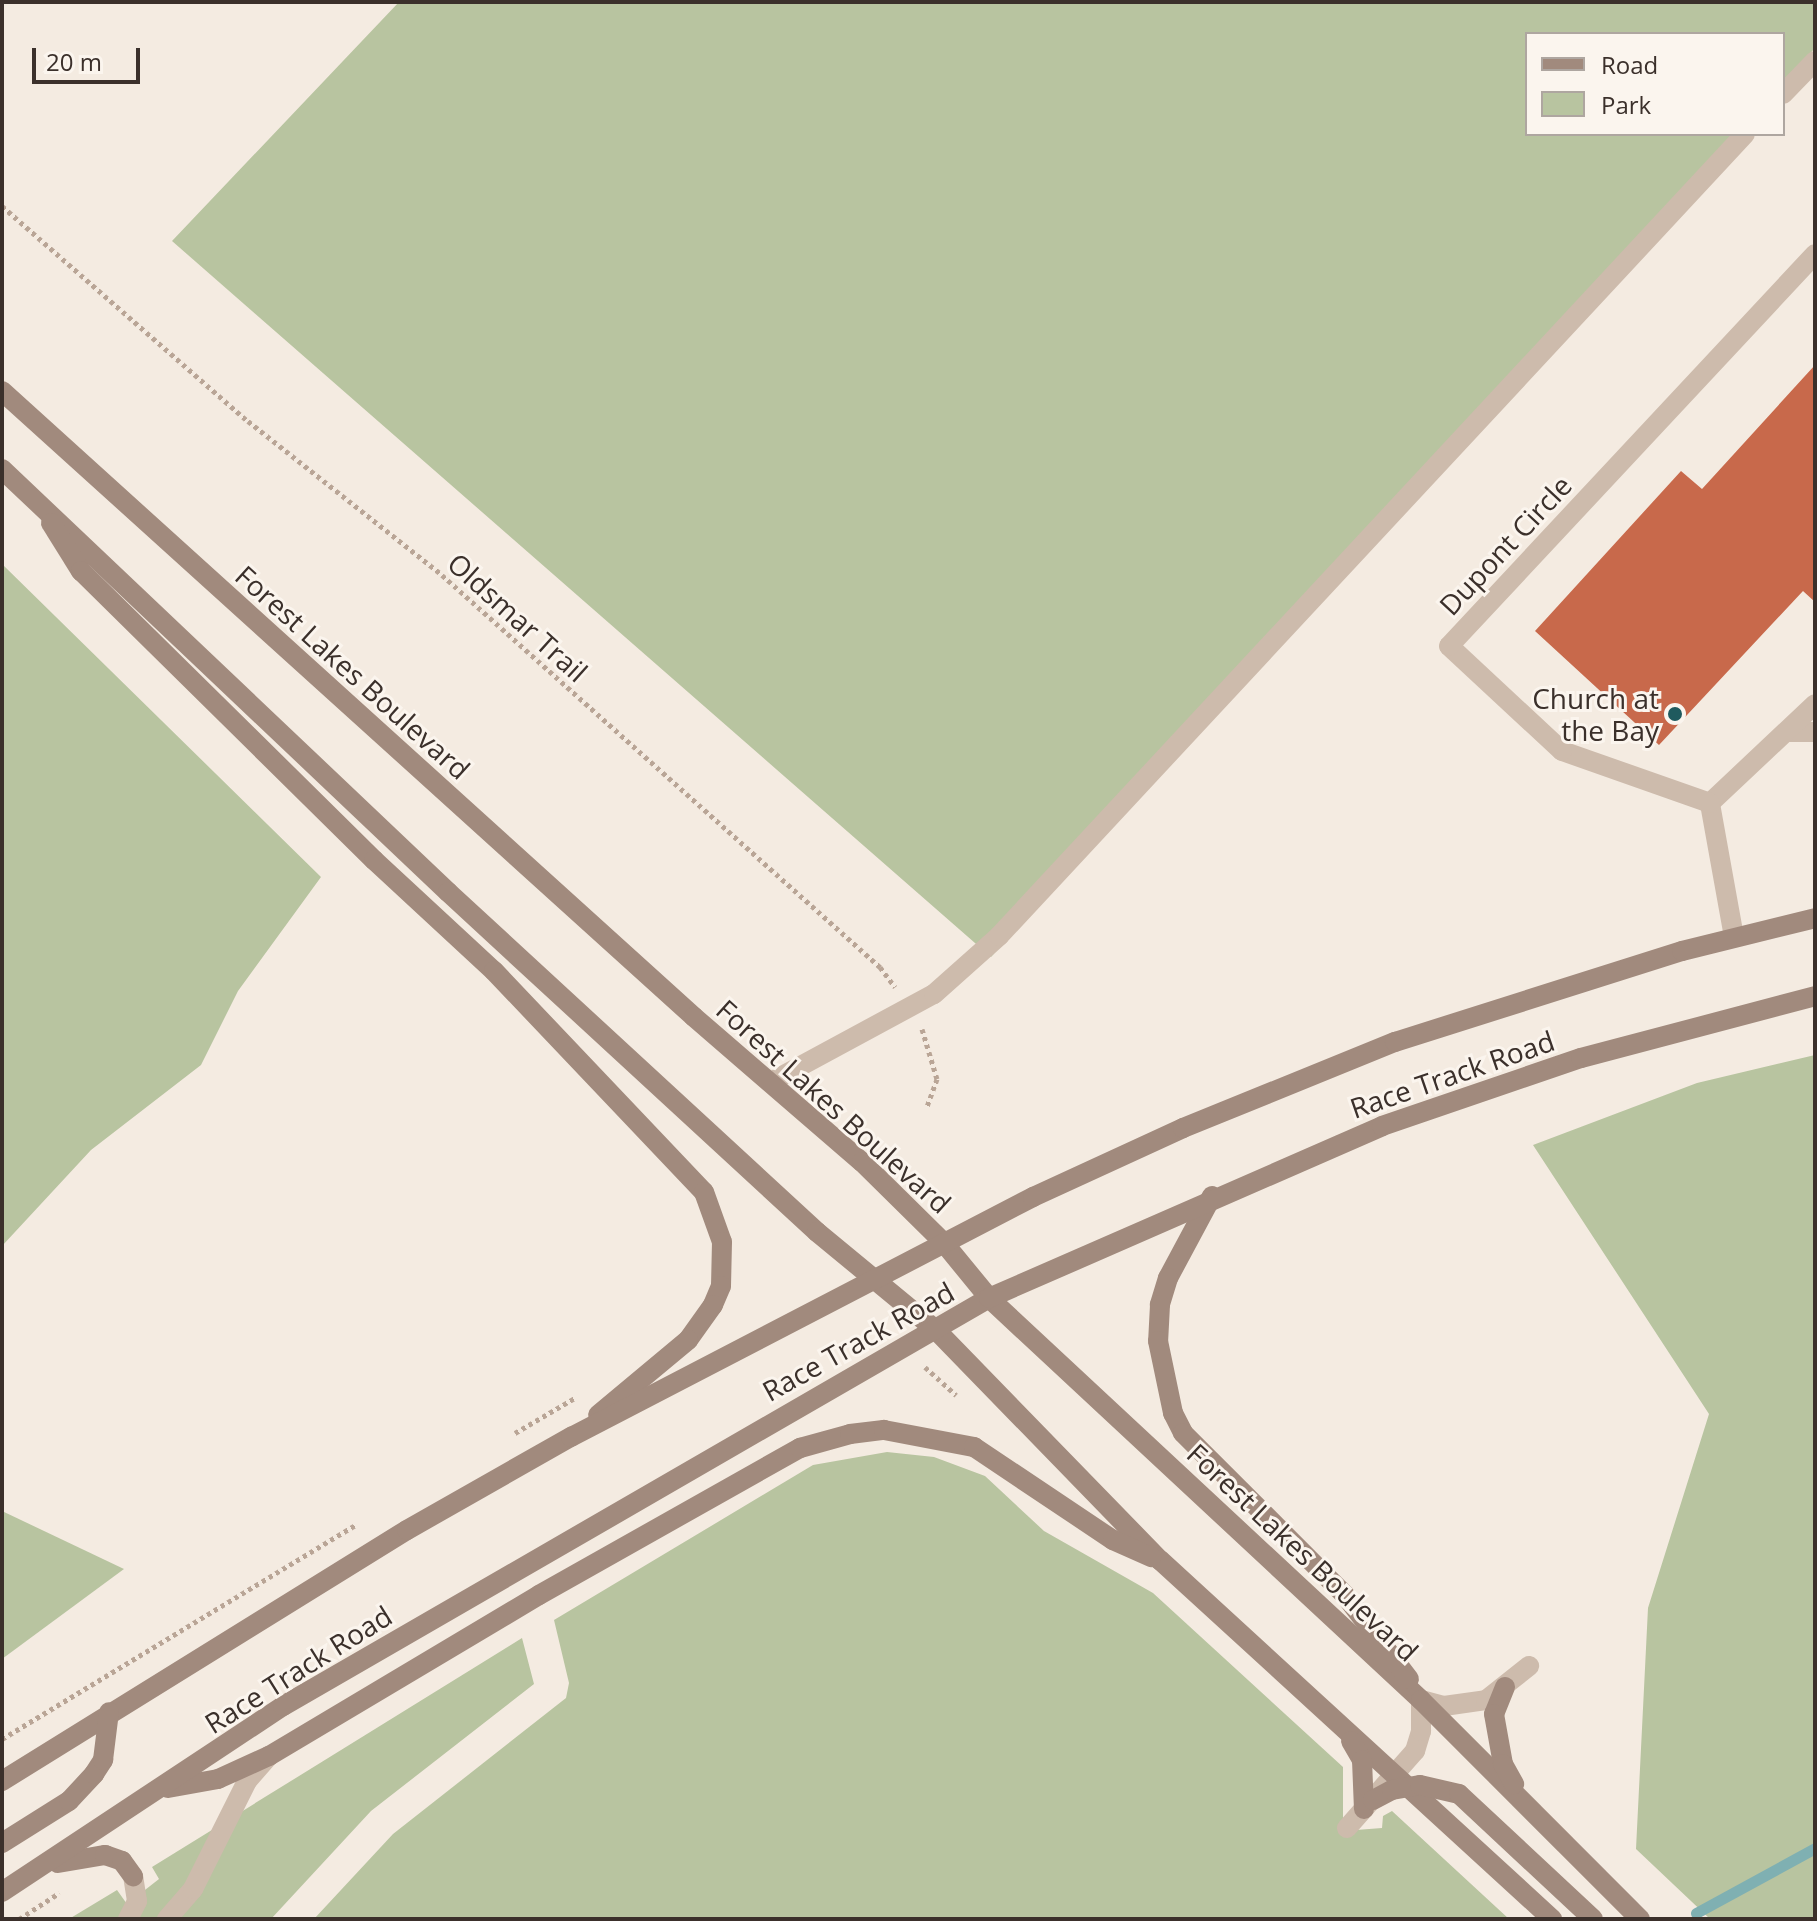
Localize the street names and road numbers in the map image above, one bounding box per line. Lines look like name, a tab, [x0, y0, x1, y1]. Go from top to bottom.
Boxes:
street label: Dupont Circle	[1432, 468, 1578, 622]
street label: Oldsmar Trail	[441, 546, 595, 688]
street label: Forest Lakes Boulevard	[229, 558, 477, 786]
street label: Forest Lakes Boulevard	[710, 992, 958, 1220]
street label: Race Track Road	[1345, 1023, 1559, 1125]
street label: Race Track Road	[756, 1274, 960, 1408]
street label: Forest Lakes Boulevard	[1181, 1436, 1425, 1668]
street label: Race Track Road	[198, 1598, 398, 1740]

